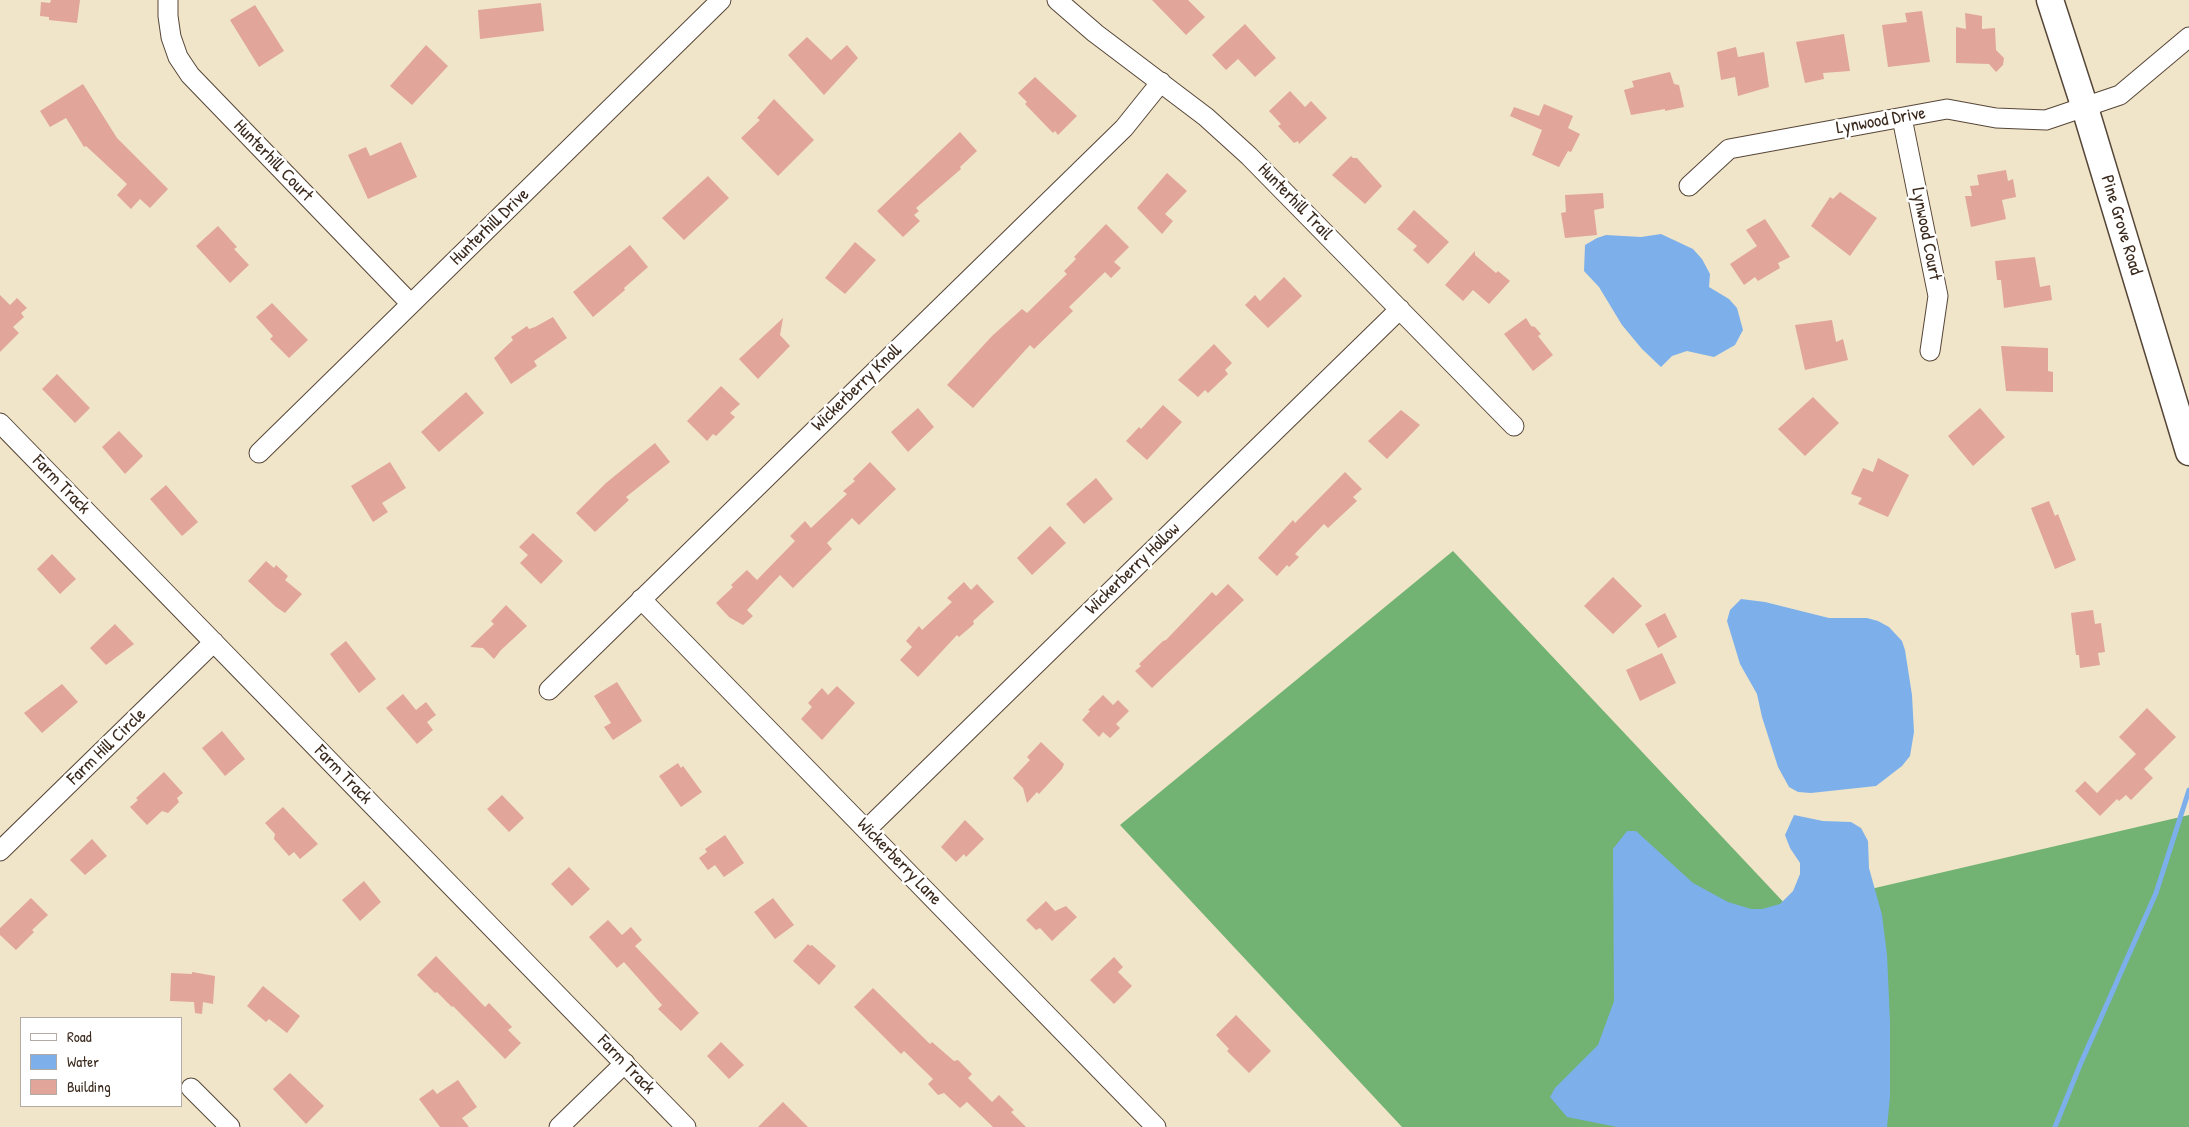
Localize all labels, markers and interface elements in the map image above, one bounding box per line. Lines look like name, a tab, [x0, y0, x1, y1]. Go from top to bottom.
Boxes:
street label: Lynwood Drive	[1835, 103, 1927, 139]
street label: Hunterhill Court	[229, 116, 317, 206]
street label: Hunterhill Trail	[1253, 159, 1337, 245]
street label: Pine Grove Road	[2096, 173, 2146, 277]
street label: Hunterhill Drive	[446, 184, 534, 270]
street label: Lynwood Court	[1906, 186, 1946, 282]
street label: Wickerberry Knoll	[808, 340, 906, 436]
street label: Farm Track	[28, 451, 94, 519]
street label: Wickerberry Hollow	[1081, 519, 1185, 619]
street label: Farm Hill Circle	[63, 704, 151, 790]
street label: Farm Track	[310, 741, 376, 809]
street label: Wickerberry Lane	[852, 814, 946, 910]
legend	[20, 1017, 182, 1107]
text: Road	[67, 1026, 92, 1047]
street label: Farm Track	[593, 1031, 659, 1099]
text: Water	[67, 1051, 99, 1072]
text: Building	[67, 1076, 111, 1097]

